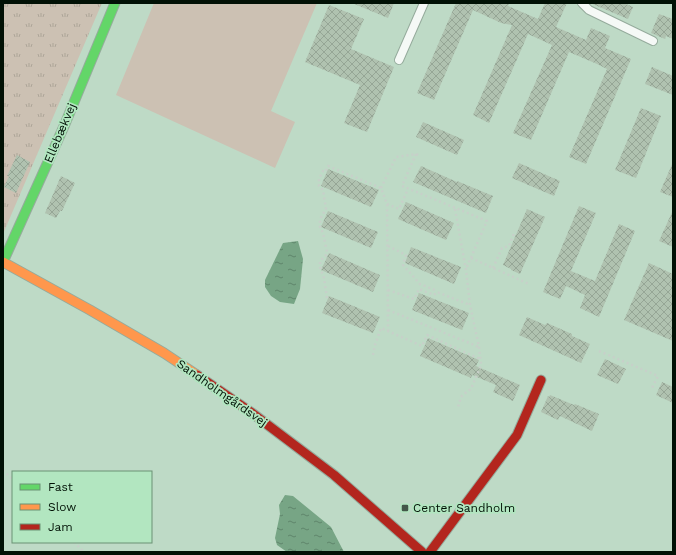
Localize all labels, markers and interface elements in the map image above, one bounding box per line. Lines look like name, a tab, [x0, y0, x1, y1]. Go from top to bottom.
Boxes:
street label: Ellebækvej	[41, 101, 79, 165]
street label: Sandholmgårdsvej	[174, 357, 270, 429]
legend	[12, 471, 152, 543]
text: Fast	[48, 480, 73, 494]
text: Slow	[48, 500, 76, 514]
place label: Center Sandholm	[413, 501, 515, 515]
marker: Center Sandholm	[400, 503, 410, 513]
text: Jam	[48, 520, 73, 534]

